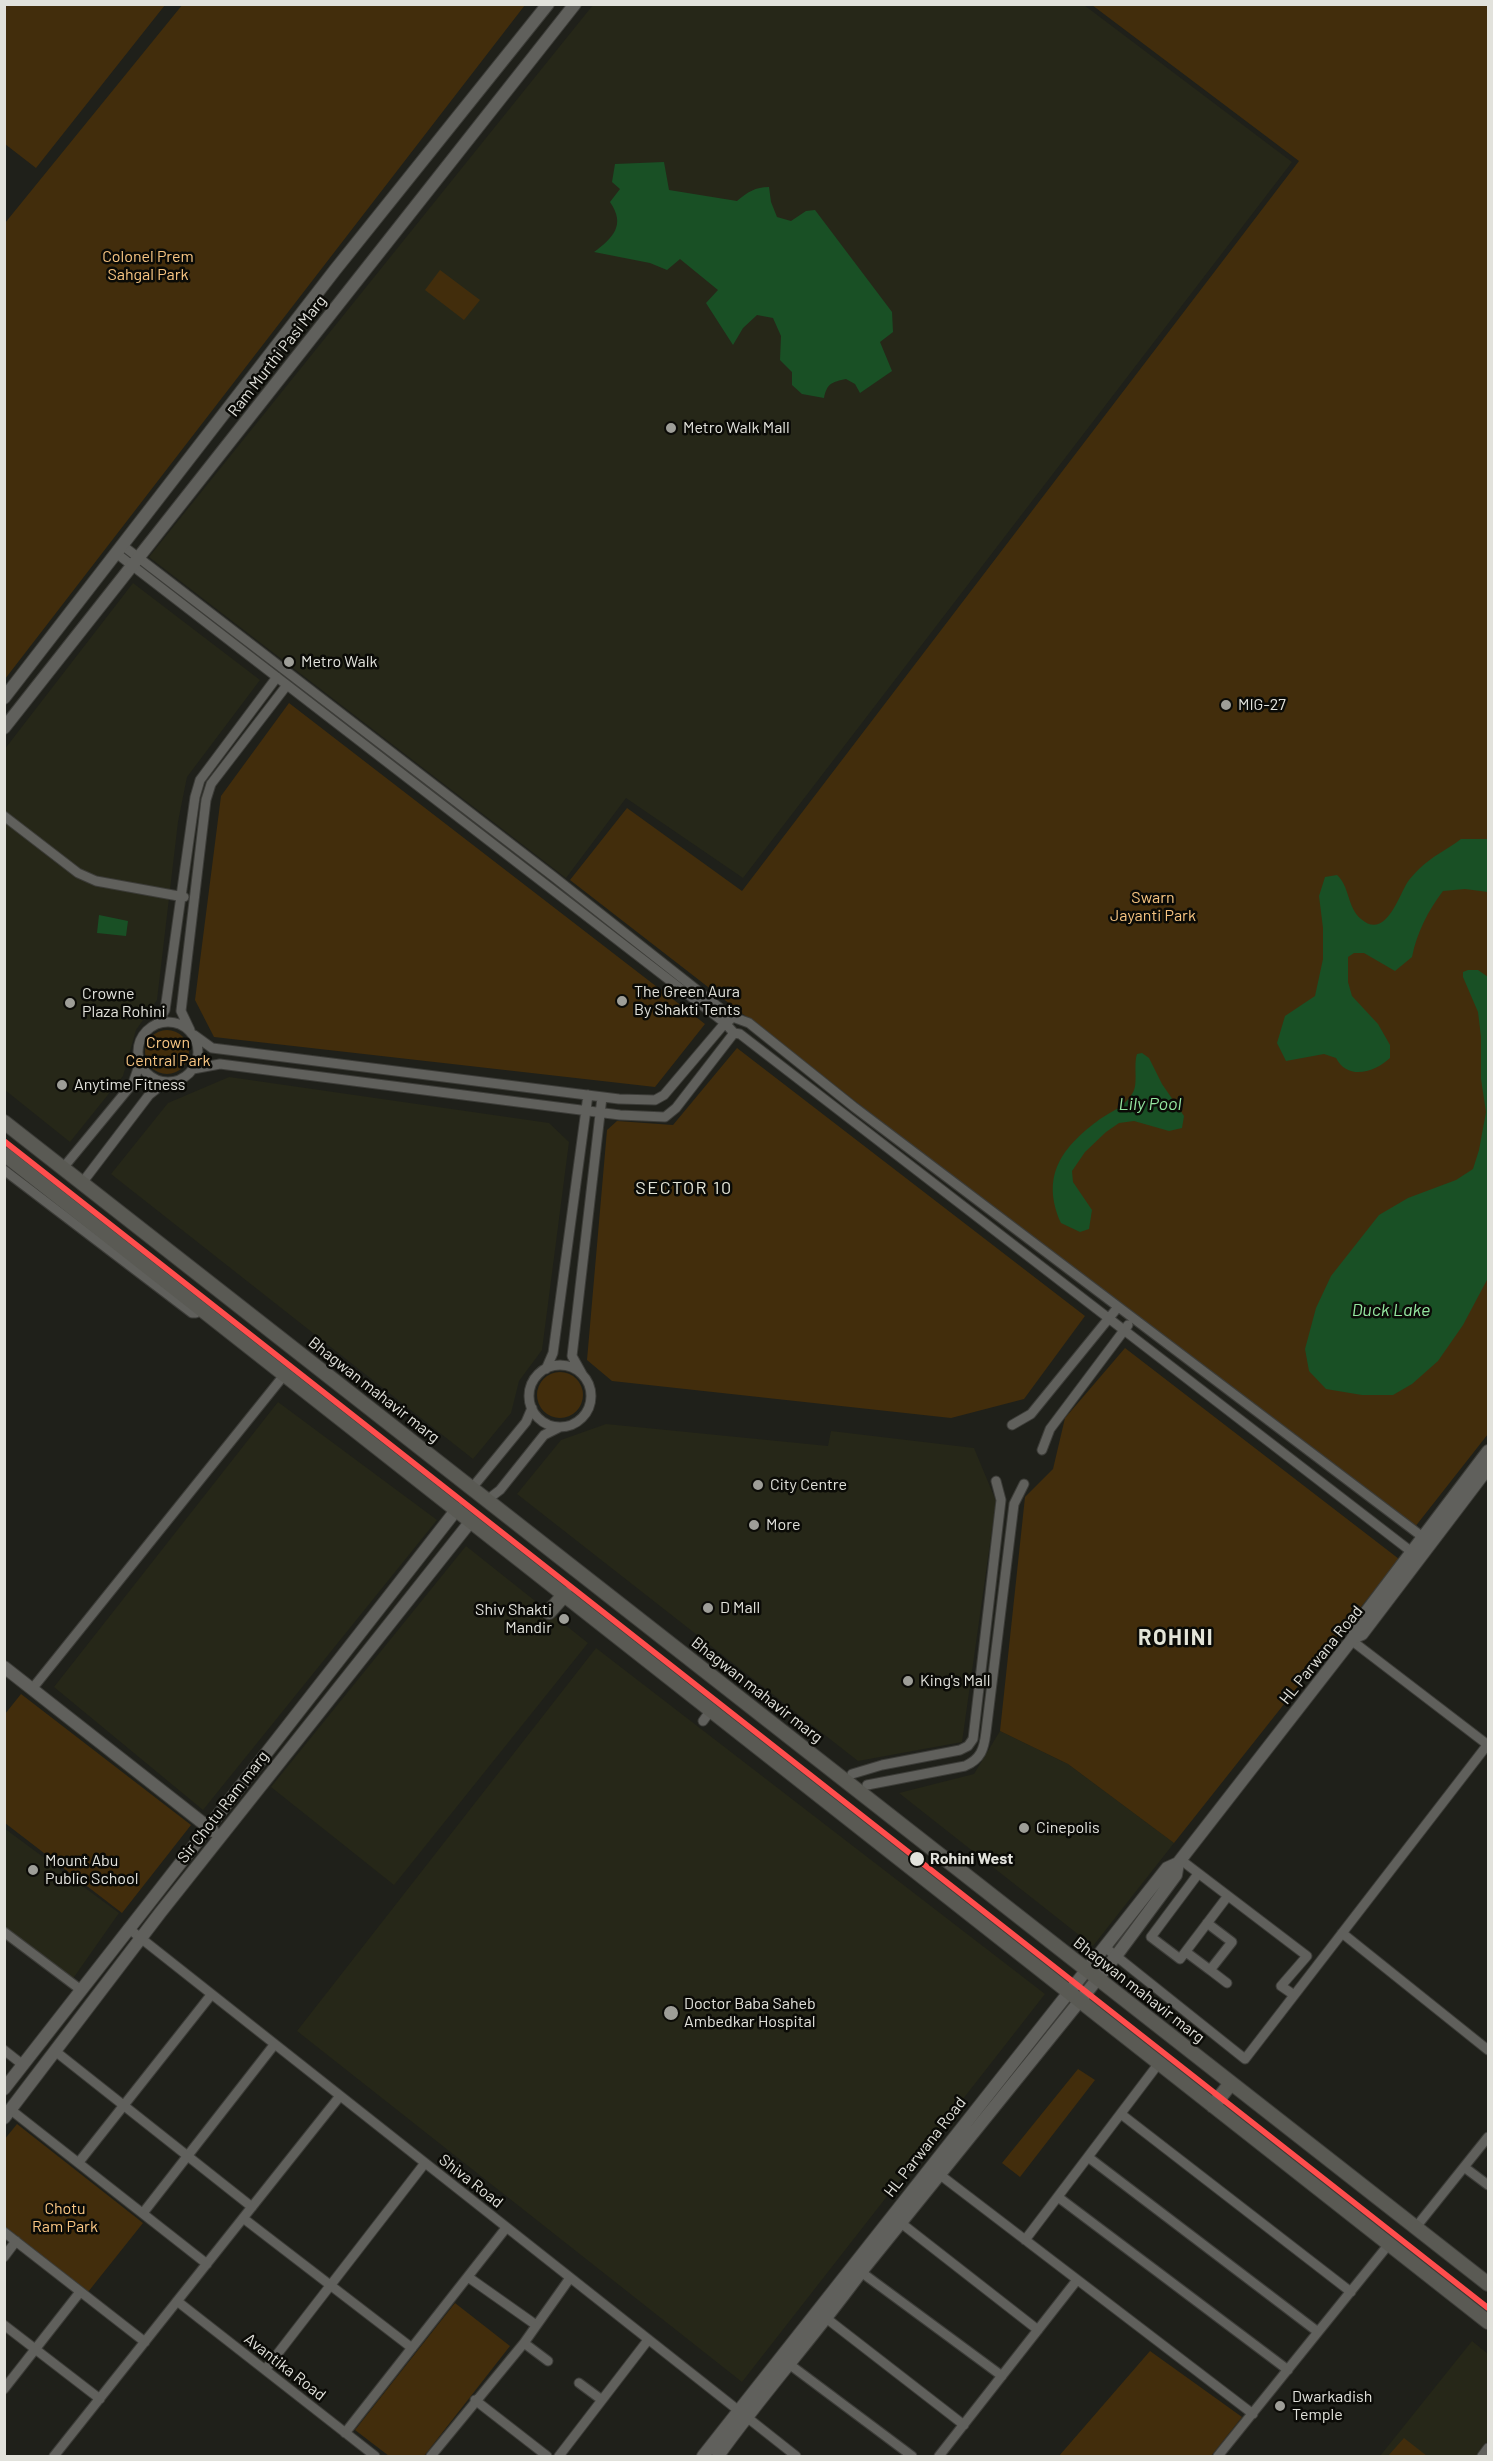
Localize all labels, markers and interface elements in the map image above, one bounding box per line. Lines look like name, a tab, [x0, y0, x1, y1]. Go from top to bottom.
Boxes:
park label: Colonel Prem Sahgal Park	[102, 247, 194, 285]
street label: Ram Murthi Pasi Marg	[224, 292, 330, 420]
place label: Metro Walk Mall	[683, 418, 790, 438]
marker: Metro Walk Mall	[664, 421, 678, 435]
place label: Metro Walk	[301, 652, 378, 672]
marker: Metro Walk	[282, 655, 296, 669]
place label: MIG-27	[1238, 695, 1286, 715]
marker: MIG-27	[1219, 698, 1233, 712]
park label: Swarn Jayanti Park	[1110, 888, 1196, 926]
place label: The Green Aura By Shakti Tents	[634, 982, 740, 1020]
place label: Crowne Plaza Rohini	[82, 984, 166, 1022]
marker: The Green Aura By Shakti Tents	[615, 994, 629, 1008]
marker: Crowne Plaza Rohini	[63, 996, 77, 1010]
park label: Crown Central Park	[126, 1033, 210, 1071]
place label: Anytime Fitness	[74, 1075, 185, 1095]
marker: Anytime Fitness	[55, 1078, 69, 1092]
water label: Lily Pool	[1119, 1093, 1181, 1115]
district label: SECTOR 10	[635, 1177, 733, 1199]
water label: Duck Lake	[1352, 1299, 1430, 1321]
street label: Bhagwan mahavir marg	[305, 1333, 443, 1447]
place label: City Centre	[770, 1475, 847, 1495]
marker: City Centre	[751, 1478, 765, 1492]
place label: More	[766, 1515, 800, 1535]
marker: More	[747, 1518, 761, 1532]
place label: D Mall	[720, 1598, 760, 1618]
place label: Shiv Shakti Mandir	[475, 1600, 552, 1638]
marker: D Mall	[701, 1601, 715, 1615]
street label: HL Parwana Road	[1275, 1602, 1367, 1708]
marker: Shiv Shakti Mandir	[557, 1612, 571, 1626]
district label: ROHINI	[1138, 1625, 1214, 1651]
street label: Bhagwan mahavir marg	[688, 1633, 826, 1747]
place label: King's Mall	[920, 1671, 990, 1691]
marker: King's Mall	[901, 1674, 915, 1688]
street label: Sir Chotu Ram marg	[173, 1747, 273, 1867]
place label: Cinepolis	[1036, 1818, 1100, 1838]
marker: Cinepolis	[1017, 1821, 1031, 1835]
place label: Rohini West	[930, 1849, 1013, 1869]
marker: Rohini West	[908, 1850, 926, 1868]
place label: Mount Abu Public School	[45, 1851, 138, 1889]
marker: Mount Abu Public School	[26, 1863, 40, 1877]
street label: Bhagwan mahavir marg	[1070, 1933, 1208, 2047]
place label: Doctor Baba Saheb Ambedkar Hospital	[684, 1994, 816, 2032]
marker: Doctor Baba Saheb Ambedkar Hospital	[662, 2004, 680, 2022]
street label: HL Parwana Road	[880, 2093, 970, 2201]
street label: Shiva Road	[435, 2150, 507, 2212]
park label: Chotu Ram Park	[32, 2199, 98, 2237]
street label: Avantika Road	[240, 2329, 330, 2405]
place label: Dwarkadish Temple	[1292, 2387, 1372, 2425]
marker: Dwarkadish Temple	[1273, 2399, 1287, 2413]

